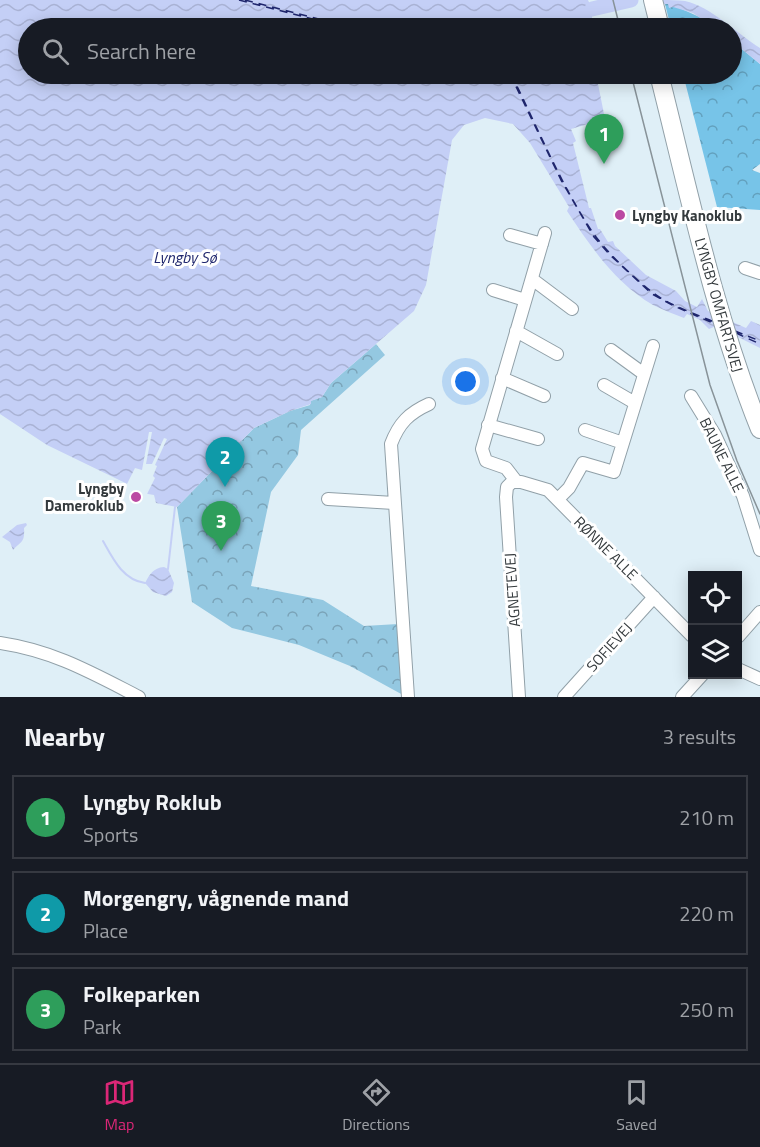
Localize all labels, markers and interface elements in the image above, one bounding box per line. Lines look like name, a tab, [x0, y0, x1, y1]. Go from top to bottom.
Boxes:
search box	[18, 18, 742, 84]
text: Search here	[87, 34, 196, 68]
icon: search	[39, 35, 72, 68]
pin: 1	[584, 114, 624, 164]
place label: Lyngby Kanoklub	[632, 204, 742, 227]
marker: Lyngby Kanoklub	[613, 208, 627, 222]
street label: LYNGBY OMFARTSVEJ	[689, 235, 749, 375]
water label: Lyngby Sø	[153, 245, 218, 269]
your location	[451, 367, 480, 396]
street label: BAUNE ALLE	[694, 414, 750, 496]
pin: 2	[206, 438, 244, 487]
place label: Lyngby Dameroklub	[45, 477, 124, 517]
marker: Lyngby Dameroklub	[129, 490, 143, 504]
pin: 3	[202, 502, 240, 551]
street label: RØNNE ALLE	[569, 511, 643, 585]
street label: AGNETEVEJ	[498, 552, 526, 628]
map controls	[688, 571, 742, 679]
button: locate	[688, 571, 742, 625]
street label: SOFIEVEJ	[581, 617, 637, 677]
button: layers	[688, 625, 742, 679]
text: Nearby	[24, 717, 105, 756]
text: 3 results	[663, 721, 736, 752]
text: Lyngby Roklub	[83, 785, 222, 819]
text: 1	[40, 802, 51, 833]
text: 210 m	[679, 802, 734, 833]
text: Sports	[83, 819, 138, 850]
text: Morgengry, vågnende mand	[83, 881, 349, 915]
text: 2	[40, 898, 51, 929]
text: 220 m	[679, 898, 734, 929]
text: Place	[83, 915, 128, 946]
text: Folkeparken	[83, 977, 200, 1011]
text: 3	[40, 994, 51, 1025]
text: 250 m	[679, 994, 734, 1025]
text: Park	[83, 1011, 121, 1042]
tab: Map	[103, 1076, 136, 1136]
tab: Directions	[342, 1076, 410, 1136]
tab: Saved	[616, 1076, 657, 1136]

